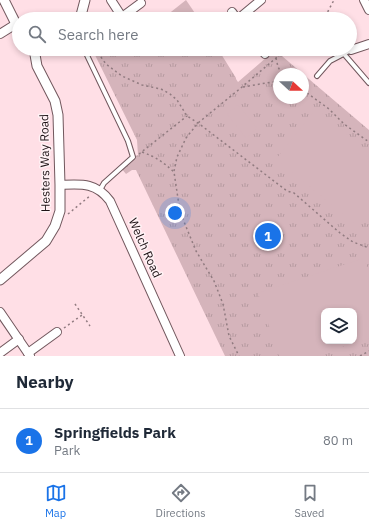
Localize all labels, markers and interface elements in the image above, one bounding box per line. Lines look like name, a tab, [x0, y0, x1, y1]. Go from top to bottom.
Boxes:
search box	[12, 12, 357, 56]
icon: search	[26, 23, 48, 45]
text: Search here	[58, 25, 138, 44]
north arrow	[273, 68, 309, 104]
street label: Hesters Way Road	[36, 114, 53, 212]
your location	[165, 203, 185, 223]
street label: Welch Road	[126, 216, 165, 280]
pin: 1	[255, 221, 281, 251]
map controls	[321, 308, 357, 344]
button: layers	[321, 308, 357, 344]
text: Nearby	[16, 371, 74, 393]
text: Springfields Park	[54, 423, 176, 442]
text: 1	[25, 432, 33, 449]
text: 80 m	[323, 432, 353, 449]
text: Park	[54, 442, 80, 459]
tab: Map	[45, 482, 67, 520]
tab: Directions	[156, 482, 206, 520]
tab: Saved	[295, 482, 324, 520]

